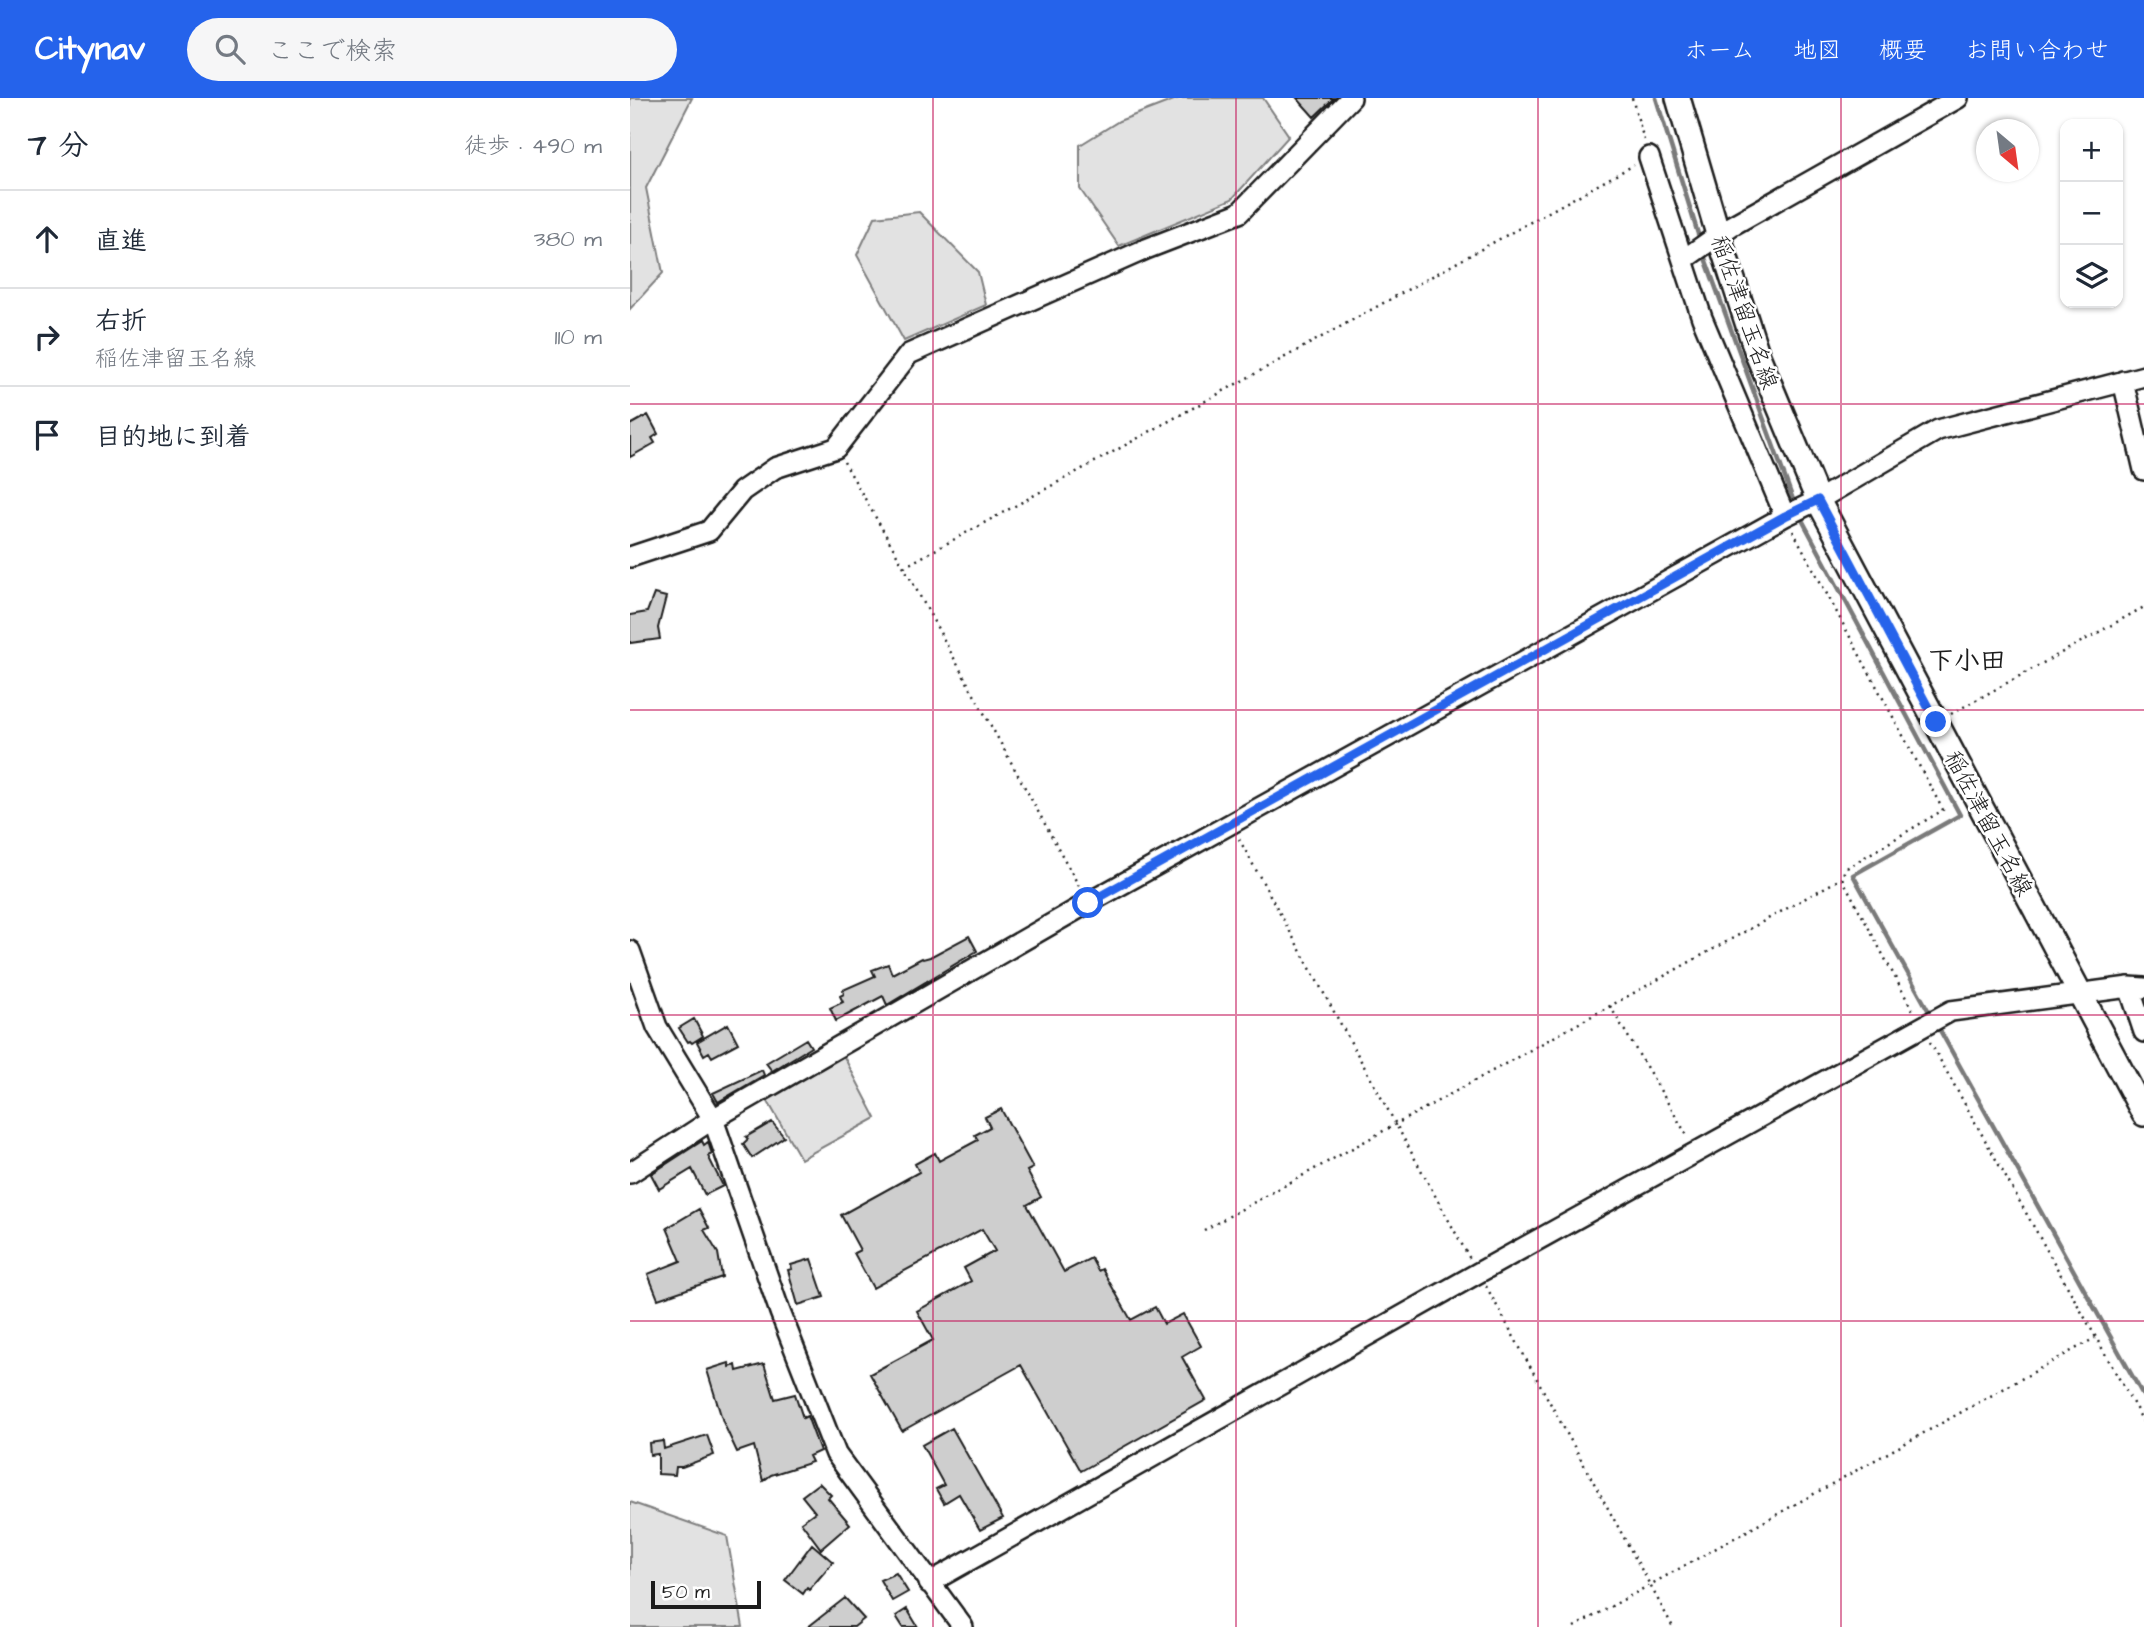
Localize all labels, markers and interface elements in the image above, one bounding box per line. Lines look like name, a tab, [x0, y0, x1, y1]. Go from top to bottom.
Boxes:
search box	[187, 18, 677, 81]
text: Citynav	[35, 26, 145, 72]
icon: search	[211, 30, 249, 68]
text: ここで検索	[267, 33, 397, 69]
text: ホーム	[1684, 34, 1755, 68]
text: 地図	[1793, 34, 1841, 68]
text: 概要	[1879, 34, 1927, 68]
text: お問い合わせ	[1965, 34, 2109, 68]
north arrow	[1976, 119, 2039, 182]
map controls	[2060, 119, 2123, 308]
button: +	[2060, 119, 2123, 182]
text: 7 分	[28, 125, 88, 167]
text: 徒歩 · 490 m	[464, 130, 602, 162]
button: −	[2060, 182, 2123, 245]
icon: ahead	[28, 220, 66, 258]
text: 直進	[95, 223, 147, 259]
text: 380 m	[534, 223, 602, 255]
street label: 稲佐津留玉名線	[1703, 231, 1785, 394]
button: layers	[2060, 245, 2123, 308]
text: 右折	[95, 303, 147, 339]
icon: right	[28, 318, 66, 356]
text: 110 m	[554, 321, 602, 353]
text: 稲佐津留玉名線	[95, 343, 256, 375]
icon: arrive	[28, 416, 66, 454]
text: 目的地に到着	[95, 419, 251, 455]
district label: 下小田	[1928, 643, 2006, 679]
route end	[1920, 706, 1951, 737]
street label: 稲佐津留玉名線	[1936, 745, 2040, 902]
route start	[1072, 887, 1103, 918]
scale bar	[651, 1578, 761, 1610]
text: 50 m	[662, 1579, 710, 1606]

